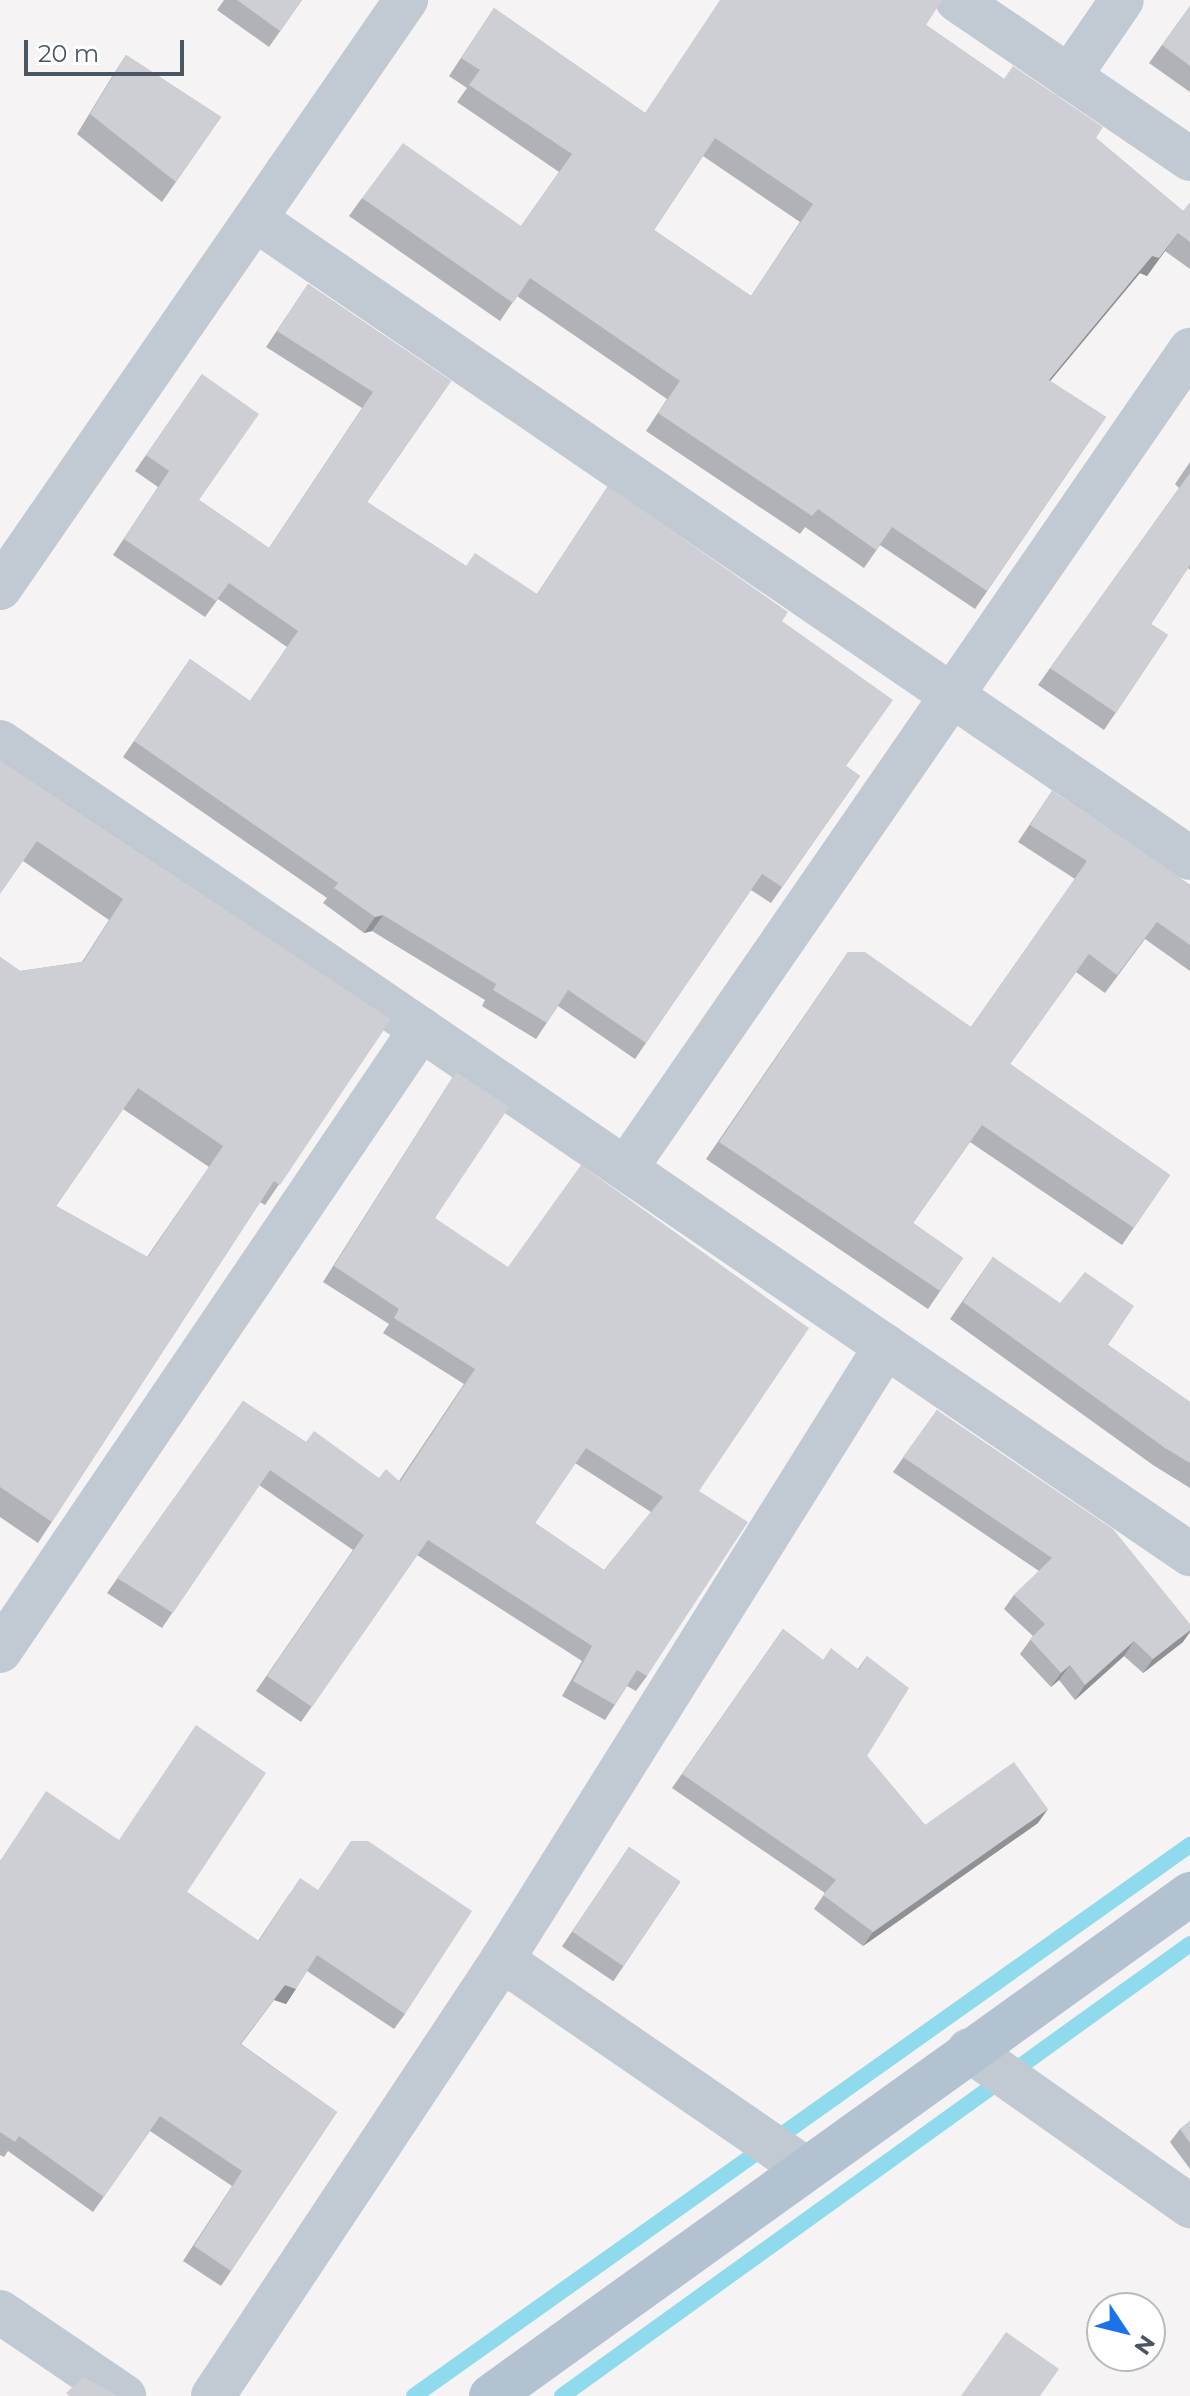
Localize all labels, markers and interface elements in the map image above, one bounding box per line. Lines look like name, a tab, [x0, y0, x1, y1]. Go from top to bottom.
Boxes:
scale bar	[28, 24, 188, 74]
text: 20 m	[38, 39, 99, 68]
north arrow	[1086, 2292, 1166, 2372]
text: N	[1128, 2330, 1161, 2360]

